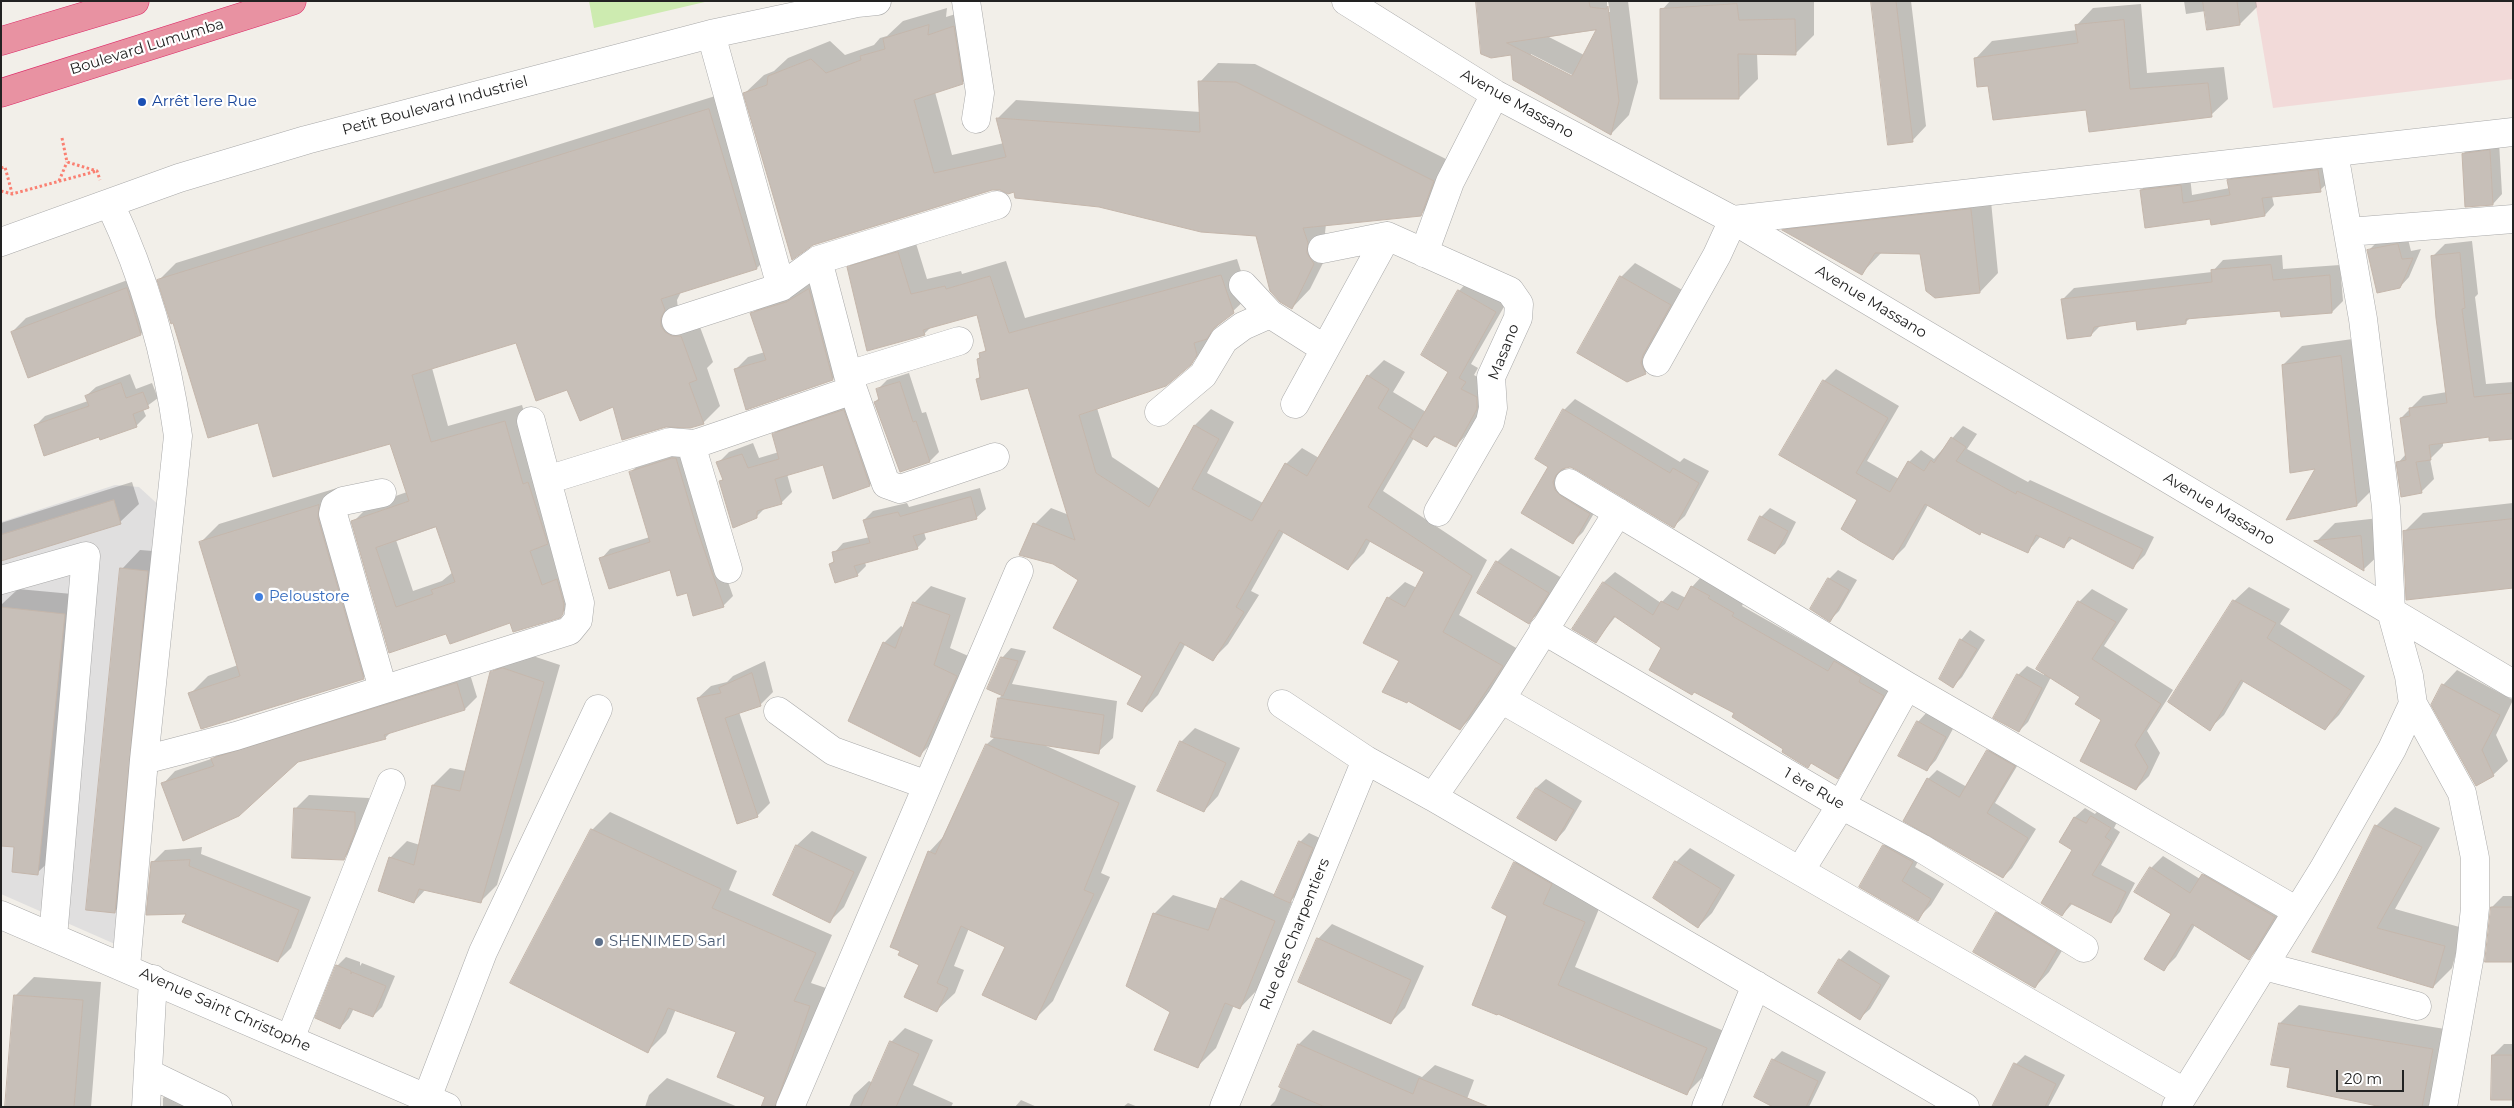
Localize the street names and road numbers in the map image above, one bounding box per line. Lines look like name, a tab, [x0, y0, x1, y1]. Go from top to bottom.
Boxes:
street label: Boulevard Lumumba	[68, 15, 226, 79]
street label: Avenue Massano	[1457, 65, 1577, 143]
street label: Petit Boulevard Industriel	[340, 73, 530, 139]
street label: Avenue Massano	[1812, 262, 1930, 342]
street label: Masano	[1485, 321, 1523, 383]
street label: Avenue Massano	[2160, 469, 2278, 549]
street label: 1 ère Rue	[1780, 764, 1848, 814]
street label: Rue des Charpentiers	[1256, 856, 1334, 1012]
street label: Avenue Saint Christophe	[137, 964, 313, 1056]

